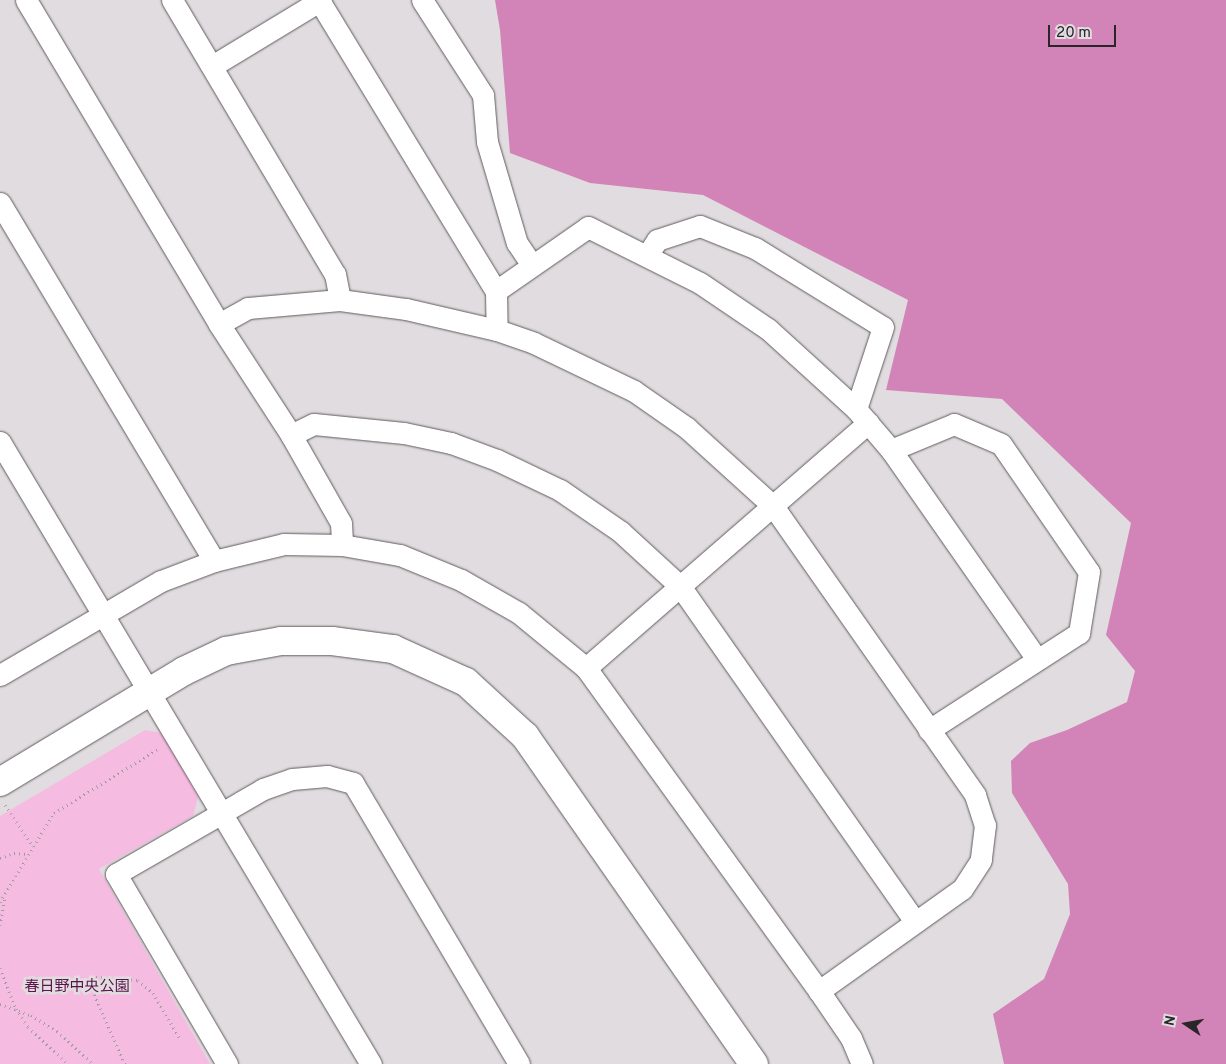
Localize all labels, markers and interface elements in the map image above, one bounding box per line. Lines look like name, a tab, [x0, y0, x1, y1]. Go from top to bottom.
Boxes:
scale bar	[1051, 15, 1118, 47]
text: 20 m	[1056, 24, 1091, 43]
park label: 春日野中央公園	[25, 979, 129, 997]
north arrow	[1161, 999, 1211, 1049]
text: N	[1161, 1014, 1180, 1027]

